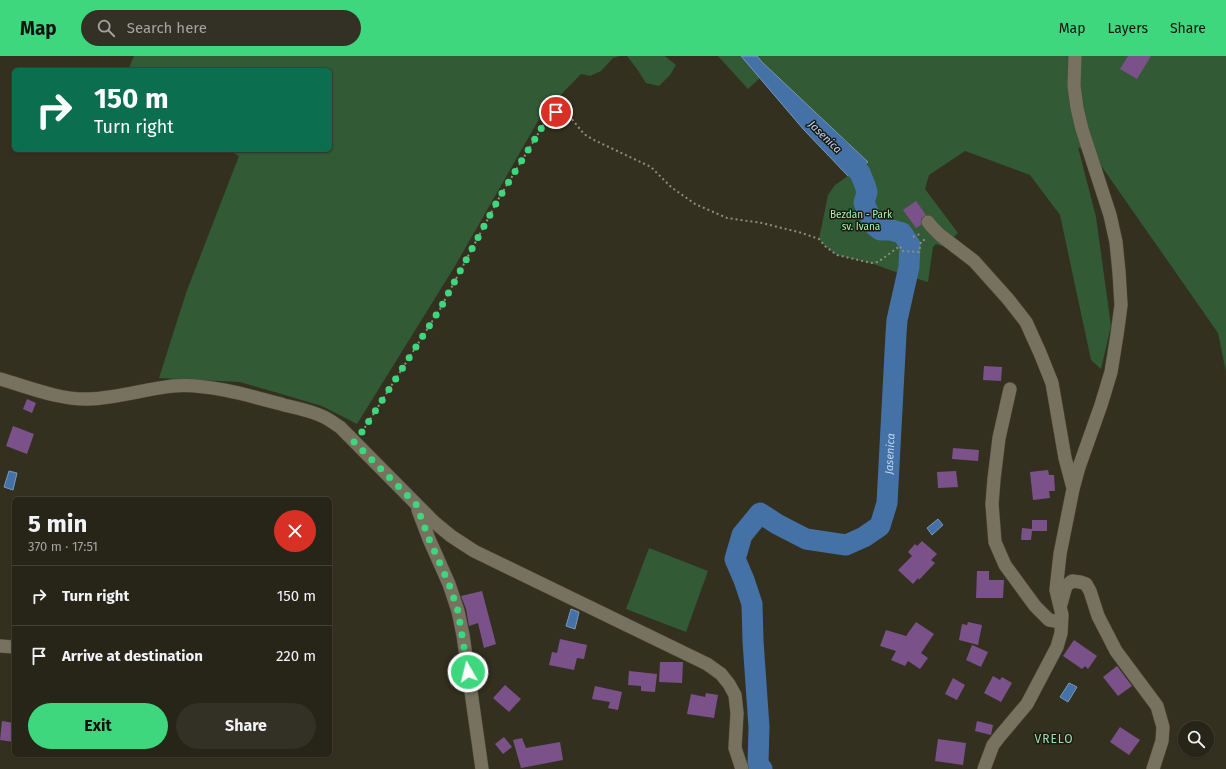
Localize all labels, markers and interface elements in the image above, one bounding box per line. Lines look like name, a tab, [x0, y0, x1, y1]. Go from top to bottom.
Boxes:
search box	[81, 10, 361, 46]
text: Map	[20, 17, 57, 40]
icon: search	[95, 17, 117, 39]
text: Search here	[127, 19, 207, 37]
text: Map	[1059, 20, 1085, 37]
text: Layers	[1107, 20, 1148, 37]
text: Share	[1170, 20, 1206, 37]
text: 150 m	[94, 82, 169, 115]
icon: right	[28, 84, 80, 136]
pin	[539, 95, 573, 129]
icon: arrive	[545, 101, 567, 123]
text: Turn right	[94, 116, 174, 138]
water label: Jasenica	[805, 117, 844, 156]
park label: Bezdan - Park sv. Ivana	[830, 209, 893, 233]
water label: Jasenica	[882, 433, 897, 476]
text: 5 min	[28, 510, 87, 538]
button: close	[274, 510, 316, 552]
text: 370 m · 17:51	[28, 539, 98, 554]
icon: right	[28, 585, 50, 607]
text: Turn right	[62, 587, 129, 605]
text: 150 m	[277, 587, 316, 605]
icon: arrive	[28, 645, 50, 667]
text: Arrive at destination	[62, 647, 203, 665]
text: 220 m	[276, 647, 316, 665]
position arrow	[447, 651, 489, 693]
button: Exit	[28, 703, 168, 749]
button: Share	[176, 703, 316, 749]
map controls	[1178, 721, 1214, 757]
button: search	[1178, 721, 1214, 757]
district label: VRELO	[1034, 732, 1074, 746]

